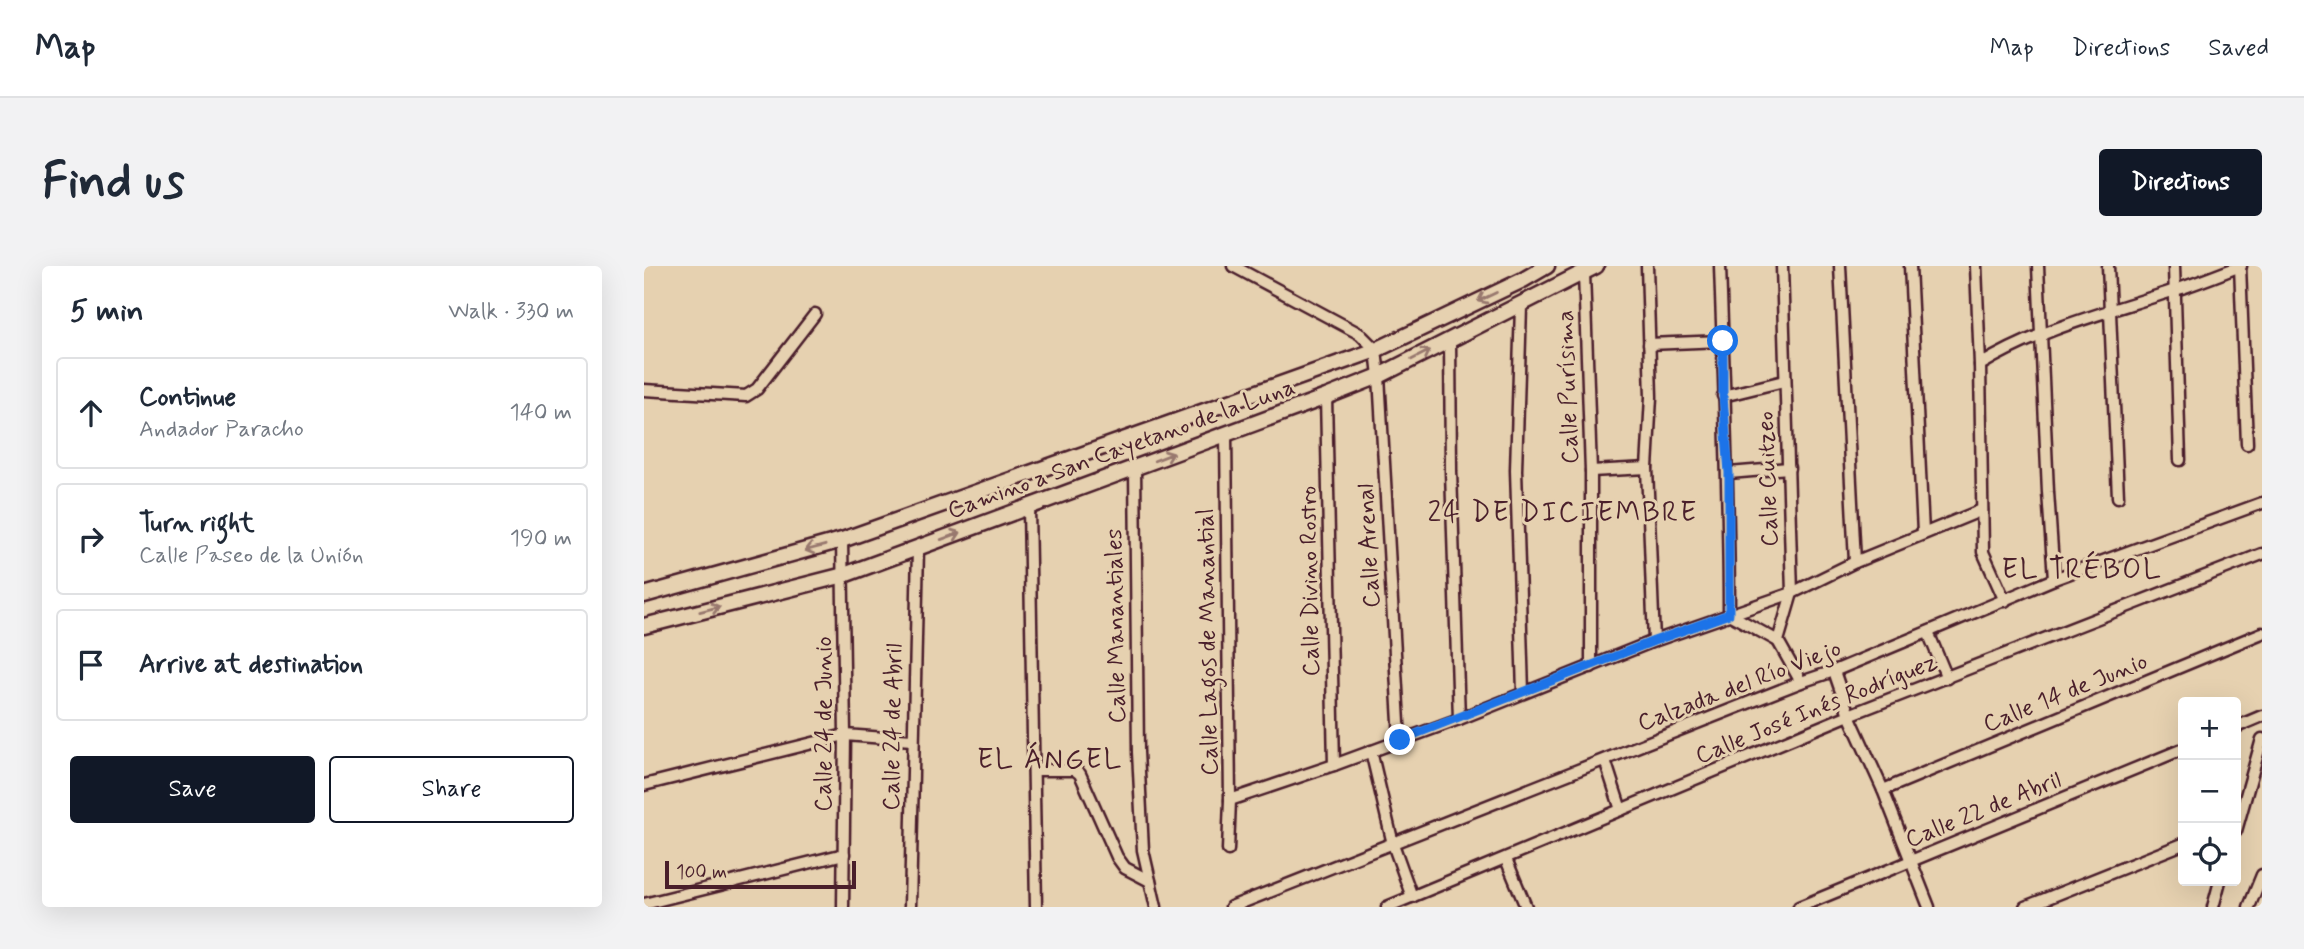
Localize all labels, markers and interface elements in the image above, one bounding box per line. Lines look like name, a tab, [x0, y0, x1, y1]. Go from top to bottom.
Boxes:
text: Map	[35, 26, 95, 70]
text: Map	[1990, 33, 2034, 64]
text: Directions	[2072, 33, 2170, 64]
text: Saved	[2208, 33, 2269, 64]
button: Directions	[2099, 149, 2262, 216]
text: Find us	[42, 150, 185, 215]
text: 5 min	[70, 292, 144, 331]
one-way arrow	[1476, 292, 1497, 305]
text: Walk · 330 m	[448, 297, 574, 327]
street label: Calle Purísima	[1550, 309, 1587, 465]
route start	[1707, 325, 1738, 356]
one-way arrow	[1410, 348, 1431, 362]
street label: Camino a San Cayetano de la Luna	[943, 372, 1300, 527]
text: Continue	[139, 381, 236, 415]
icon: ahead	[72, 394, 110, 432]
text: 140 m	[509, 398, 572, 428]
street label: Calle Cuitzeo	[1751, 411, 1786, 547]
text: Andador Paracho	[139, 415, 304, 445]
one-way arrow	[1153, 450, 1175, 462]
street label: Calle Arenal	[1351, 483, 1388, 609]
street label: Calle Divino Rostro	[1293, 485, 1328, 677]
district label: 24 DE DICIEMBRE	[1428, 495, 1698, 532]
text: Turn right	[139, 507, 255, 541]
street label: Calle Lagos de Manantial	[1191, 508, 1229, 776]
icon: right	[72, 520, 110, 558]
text: 190 m	[510, 524, 572, 554]
street label: Calle Manantiales	[1099, 528, 1134, 724]
one-way arrow	[939, 529, 961, 541]
text: Calle Paseo de la Unión	[139, 541, 364, 571]
one-way arrow	[804, 542, 827, 555]
district label: EL TRÉBOL	[2002, 550, 2162, 589]
one-way arrow	[698, 602, 721, 615]
street label: Calzada del Río Viejo	[1633, 633, 1846, 740]
street label: Calle 24 de Junio	[809, 636, 840, 812]
street label: Calle 24 de Abril	[877, 643, 910, 811]
icon: arrive	[72, 646, 110, 684]
street label: Calle 14 de Junio	[1979, 646, 2152, 740]
street label: Calle José Inés Rodríguez	[1691, 647, 1942, 772]
text: Arrive at destination	[139, 648, 363, 682]
map controls	[2178, 697, 2241, 886]
button: +	[2178, 697, 2241, 760]
route end	[1384, 724, 1415, 755]
district label: EL ÁNGEL	[977, 741, 1123, 779]
button: Save	[70, 756, 315, 823]
button: Share	[329, 756, 574, 823]
button: −	[2178, 760, 2241, 823]
street label: Calle 22 de Abril	[1901, 765, 2066, 856]
button: locate	[2178, 823, 2241, 886]
scale bar	[665, 858, 856, 890]
text: 100 m	[676, 860, 727, 885]

